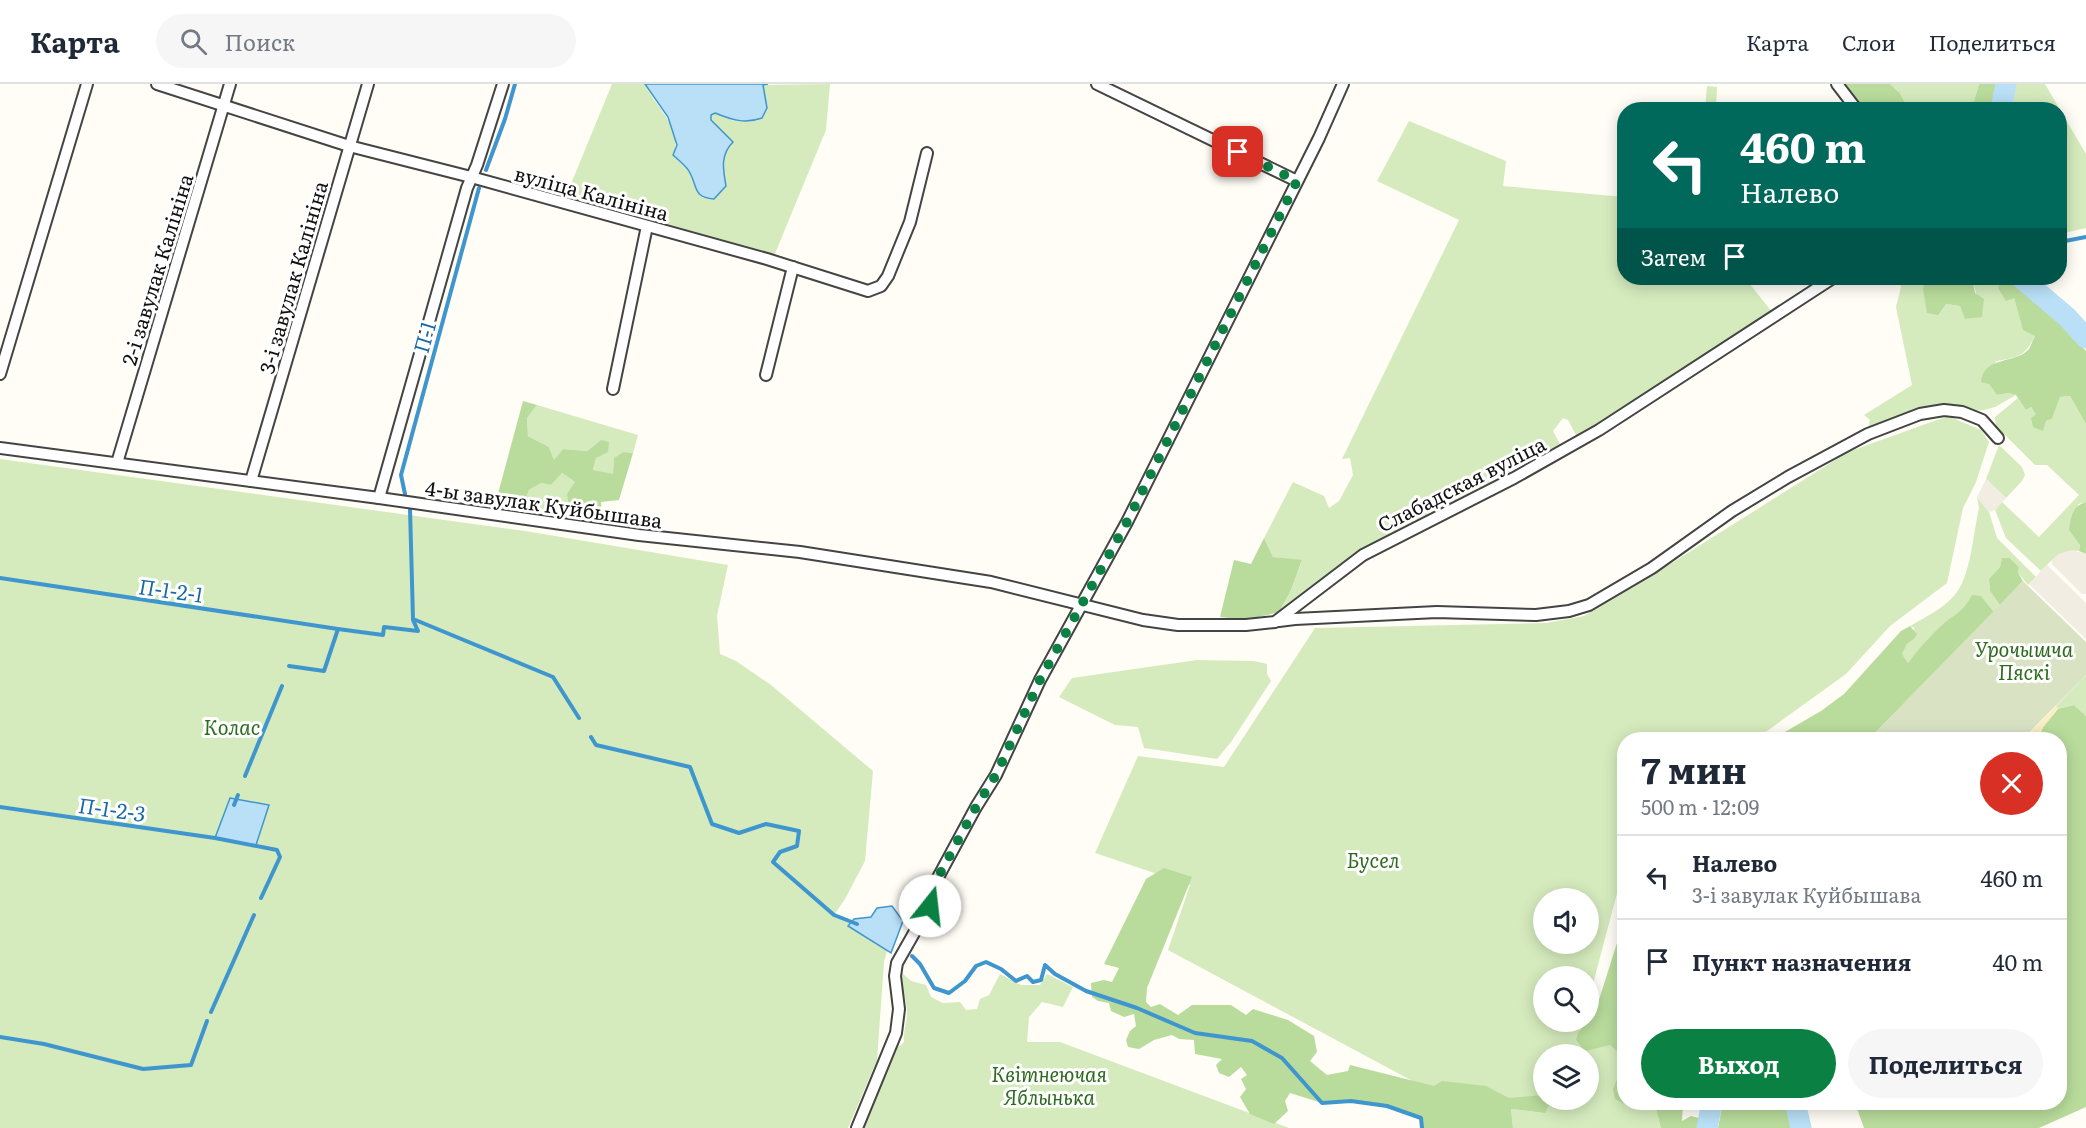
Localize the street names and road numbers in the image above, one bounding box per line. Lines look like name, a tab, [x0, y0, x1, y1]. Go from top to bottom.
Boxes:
street label: вуліца Калініна	[512, 157, 673, 227]
street label: 2-і завулак Калініна	[113, 169, 199, 368]
street label: 3-і завулак Калініна	[250, 177, 334, 377]
street label: Слабадская вуліца	[1372, 428, 1550, 538]
street label: 4-ы завулак Куйбышава	[423, 471, 665, 535]

